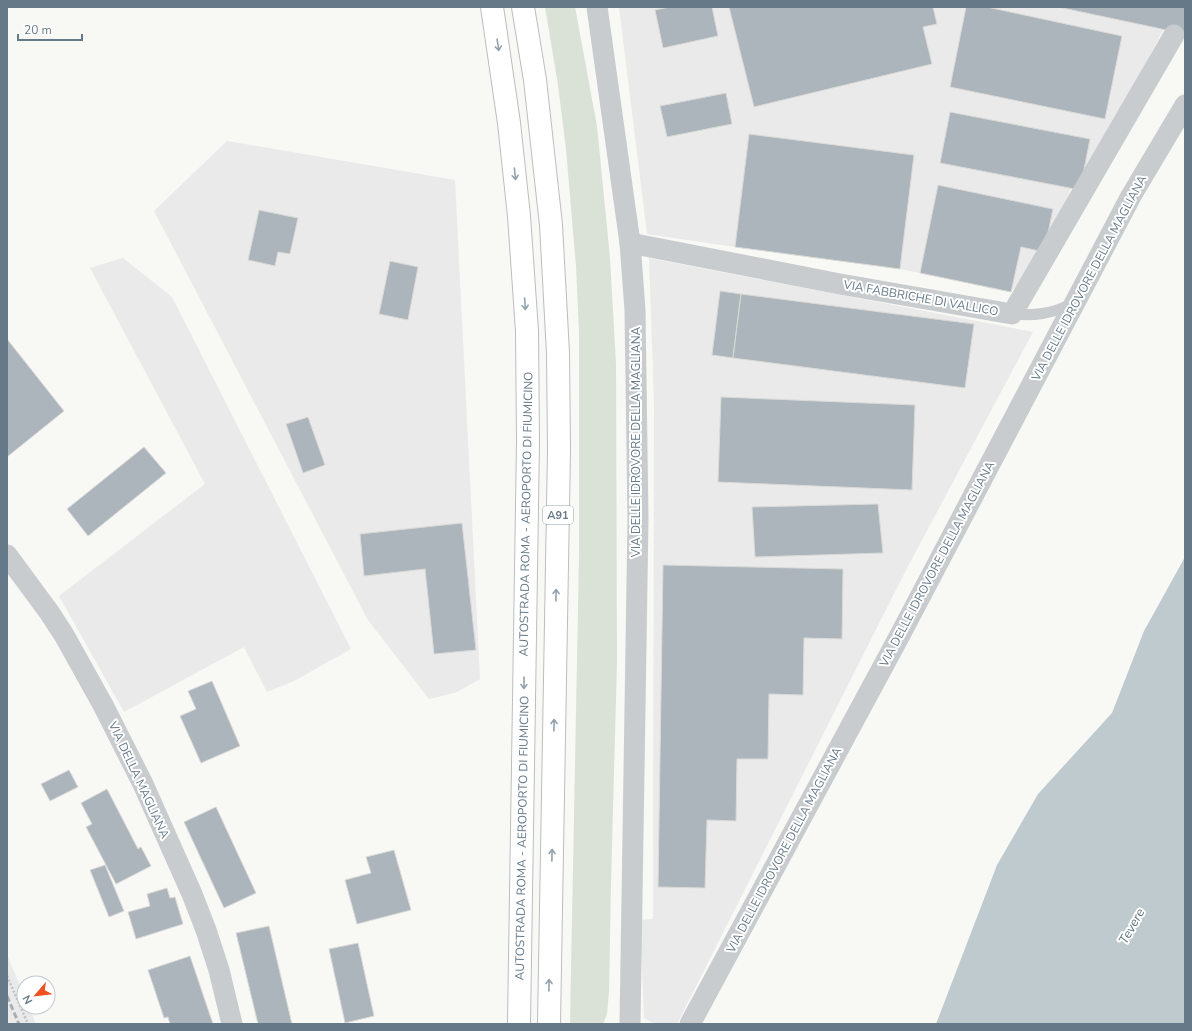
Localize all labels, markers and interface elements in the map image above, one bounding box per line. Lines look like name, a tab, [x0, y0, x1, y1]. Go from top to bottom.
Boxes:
scale bar	[18, 16, 82, 42]
text: 20 m	[24, 22, 52, 38]
one-way arrow	[494, 39, 502, 52]
one-way arrow	[511, 167, 518, 180]
street label: VIA DELLE IDROVORE DELLA MAGLIANA	[1027, 172, 1150, 384]
street label: VIA FABBRICHE DI VALLICO	[841, 276, 1000, 320]
one-way arrow	[522, 297, 529, 310]
street label: VIA DELLE IDROVORE DELLA MAGLIANA	[628, 326, 644, 558]
street label: AUTOSTRADA ROMA - AEROPORTO DI FIUMICINO	[516, 371, 536, 657]
street label: VIA DELLE IDROVORE DELLA MAGLIANA	[875, 458, 998, 670]
road number: A91	[543, 506, 573, 524]
one-way arrow	[552, 589, 560, 602]
one-way arrow	[520, 676, 528, 689]
street label: AUTOSTRADA ROMA - AEROPORTO DI FIUMICINO	[512, 695, 532, 981]
street label: VIA DELLA MAGLIANA	[104, 718, 173, 841]
one-way arrow	[550, 719, 558, 732]
street label: VIA DELLE IDROVORE DELLA MAGLIANA	[722, 744, 845, 956]
one-way arrow	[548, 849, 555, 862]
water label: Tevere	[1115, 905, 1149, 948]
north arrow	[16, 975, 56, 1015]
one-way arrow	[546, 979, 553, 992]
text: N	[19, 992, 36, 1007]

